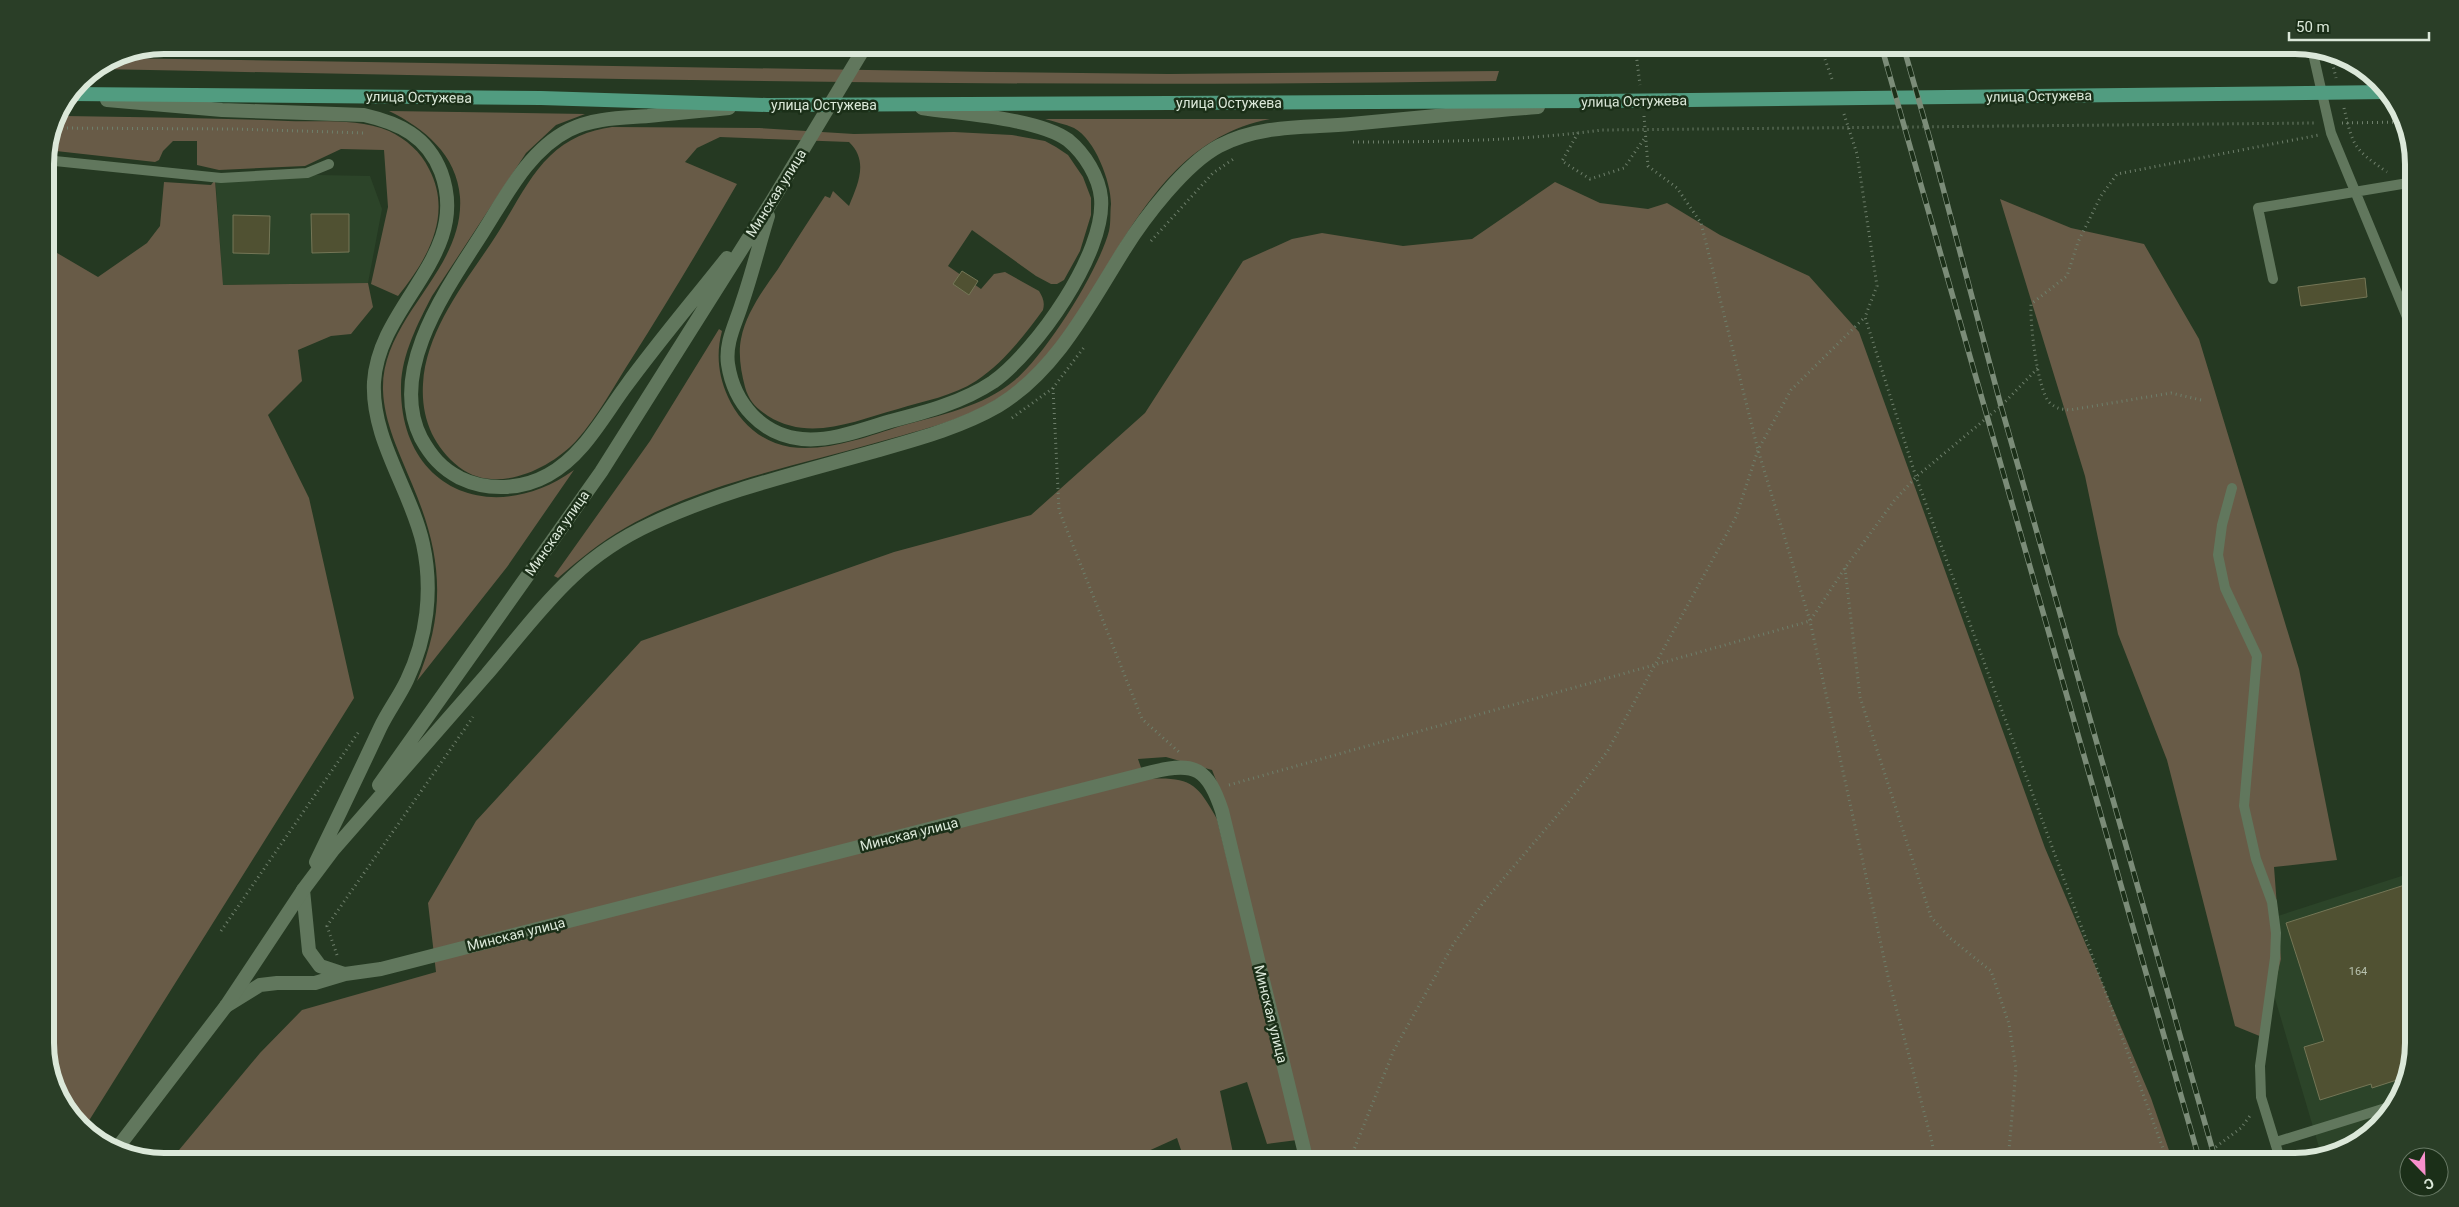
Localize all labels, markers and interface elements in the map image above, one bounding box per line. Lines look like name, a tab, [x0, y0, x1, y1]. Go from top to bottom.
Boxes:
scale bar	[2289, 10, 2429, 42]
text: 50 m	[2296, 18, 2330, 36]
street label: улица Остужева	[1986, 87, 2092, 105]
street label: улица Остужева	[366, 88, 472, 106]
street label: улица Остужева	[1581, 92, 1687, 110]
street label: улица Остужева	[1176, 95, 1282, 111]
street label: улица Остужева	[771, 97, 877, 113]
street label: Минская улица	[743, 146, 809, 240]
street label: Минская улица	[522, 487, 592, 579]
street label: Минская улица	[858, 814, 960, 854]
street label: Минская улица	[465, 914, 567, 954]
street label: Минская улица	[1251, 963, 1291, 1065]
house number: 164	[2349, 965, 2367, 978]
north arrow	[2399, 1147, 2449, 1197]
text: С	[2422, 1175, 2436, 1193]

